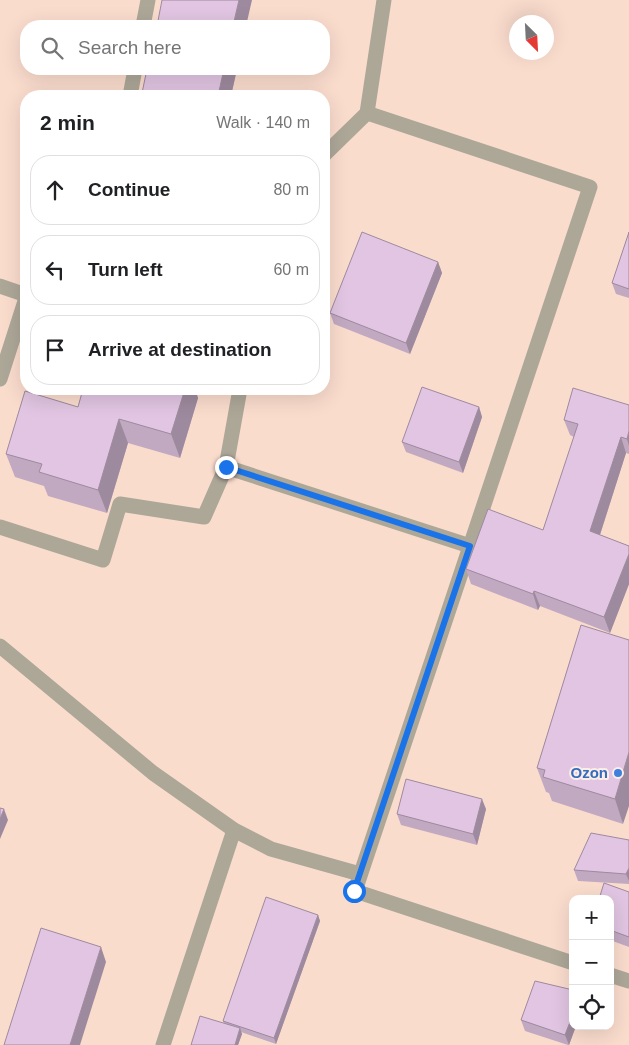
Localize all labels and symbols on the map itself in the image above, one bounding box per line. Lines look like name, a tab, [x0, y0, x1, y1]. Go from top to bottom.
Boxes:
north arrow	[509, 15, 554, 60]
route end	[215, 456, 238, 479]
place label: Ozon	[571, 764, 608, 781]
marker: Ozon	[612, 767, 624, 779]
route start	[343, 880, 366, 903]

